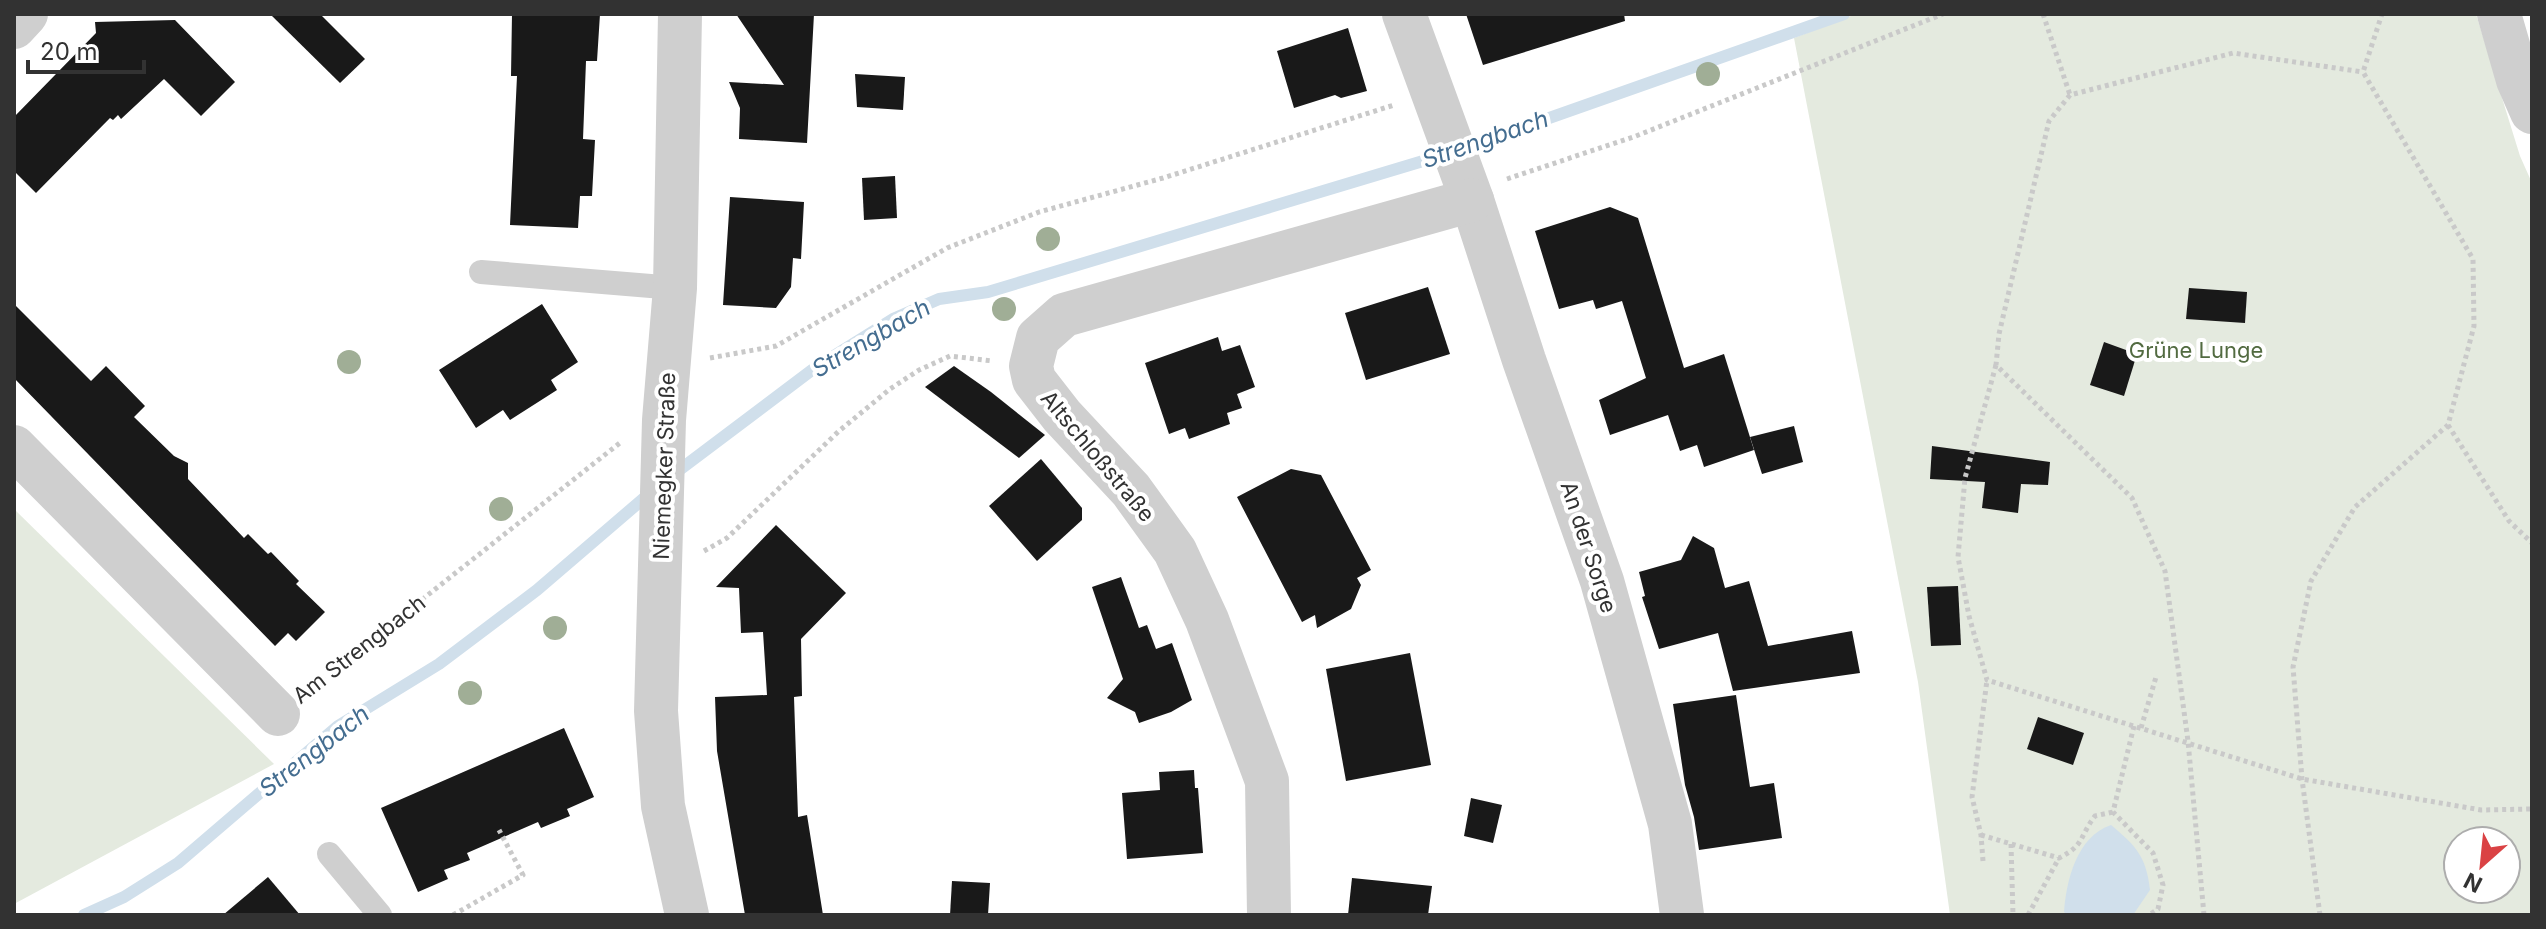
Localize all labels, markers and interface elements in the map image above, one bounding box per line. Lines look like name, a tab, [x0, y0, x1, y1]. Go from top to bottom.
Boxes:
scale bar	[28, 24, 144, 74]
text: 20 m	[40, 37, 98, 66]
water label: Strengbach	[1418, 104, 1552, 174]
water label: Strengbach	[807, 292, 935, 384]
park label: Grüne Lunge	[2129, 337, 2263, 363]
street label: Niemegker Straße	[648, 372, 680, 560]
street label: Altschloßstraße	[1036, 385, 1160, 527]
street label: An der Sorge	[1556, 478, 1622, 616]
street label: Am Strengbach	[288, 589, 430, 709]
water label: Strengbach	[253, 699, 375, 803]
north arrow	[2442, 825, 2522, 905]
text: N	[2460, 867, 2486, 898]

